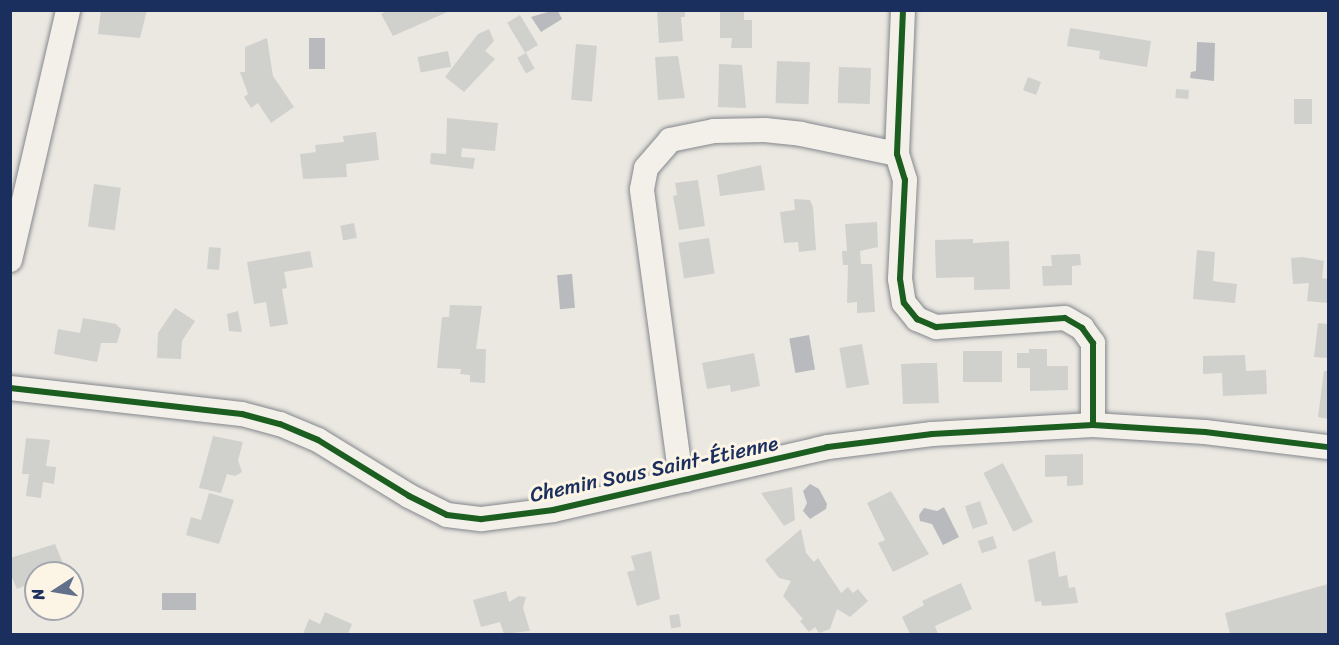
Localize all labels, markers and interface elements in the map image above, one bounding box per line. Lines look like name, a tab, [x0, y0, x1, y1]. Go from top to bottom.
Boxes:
street label: Chemin Sous Saint-Étienne	[527, 430, 781, 508]
north arrow	[24, 561, 84, 621]
text: N	[23, 586, 53, 603]

